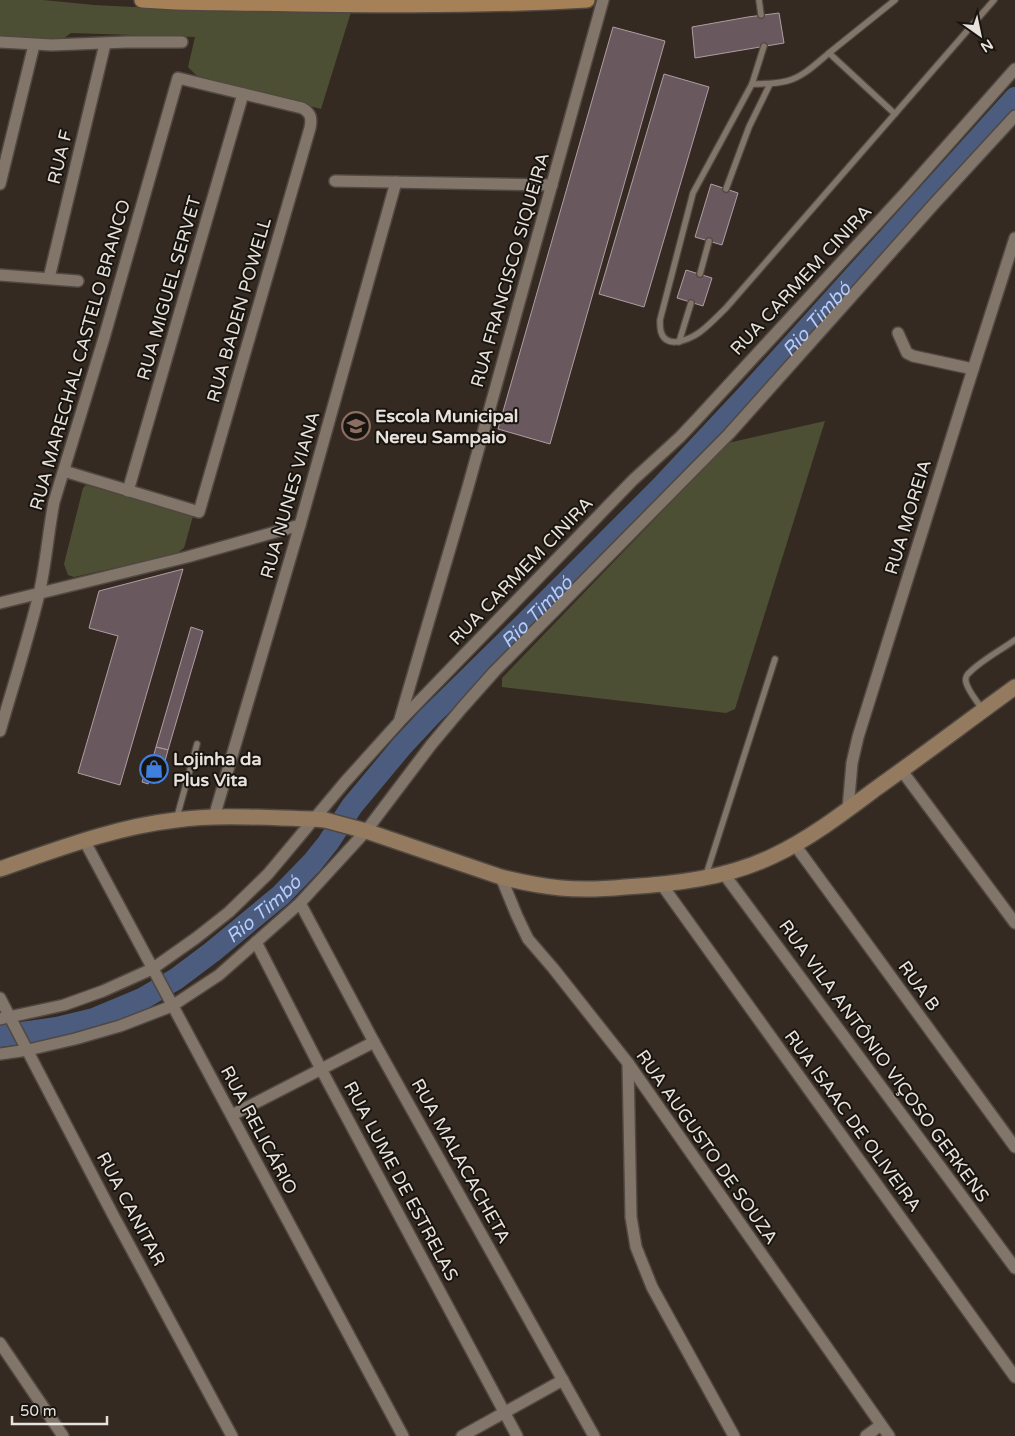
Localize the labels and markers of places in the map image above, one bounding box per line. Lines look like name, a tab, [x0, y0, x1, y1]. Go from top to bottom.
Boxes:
place label: Escola Municipal Nereu Sampaio	[375, 405, 518, 448]
school or university icon: Escola Municipal Nereu Sampaio	[341, 411, 371, 441]
place label: Lojinha da Plus Vita	[173, 748, 262, 791]
shop icon: Lojinha da Plus Vita	[139, 754, 169, 784]

